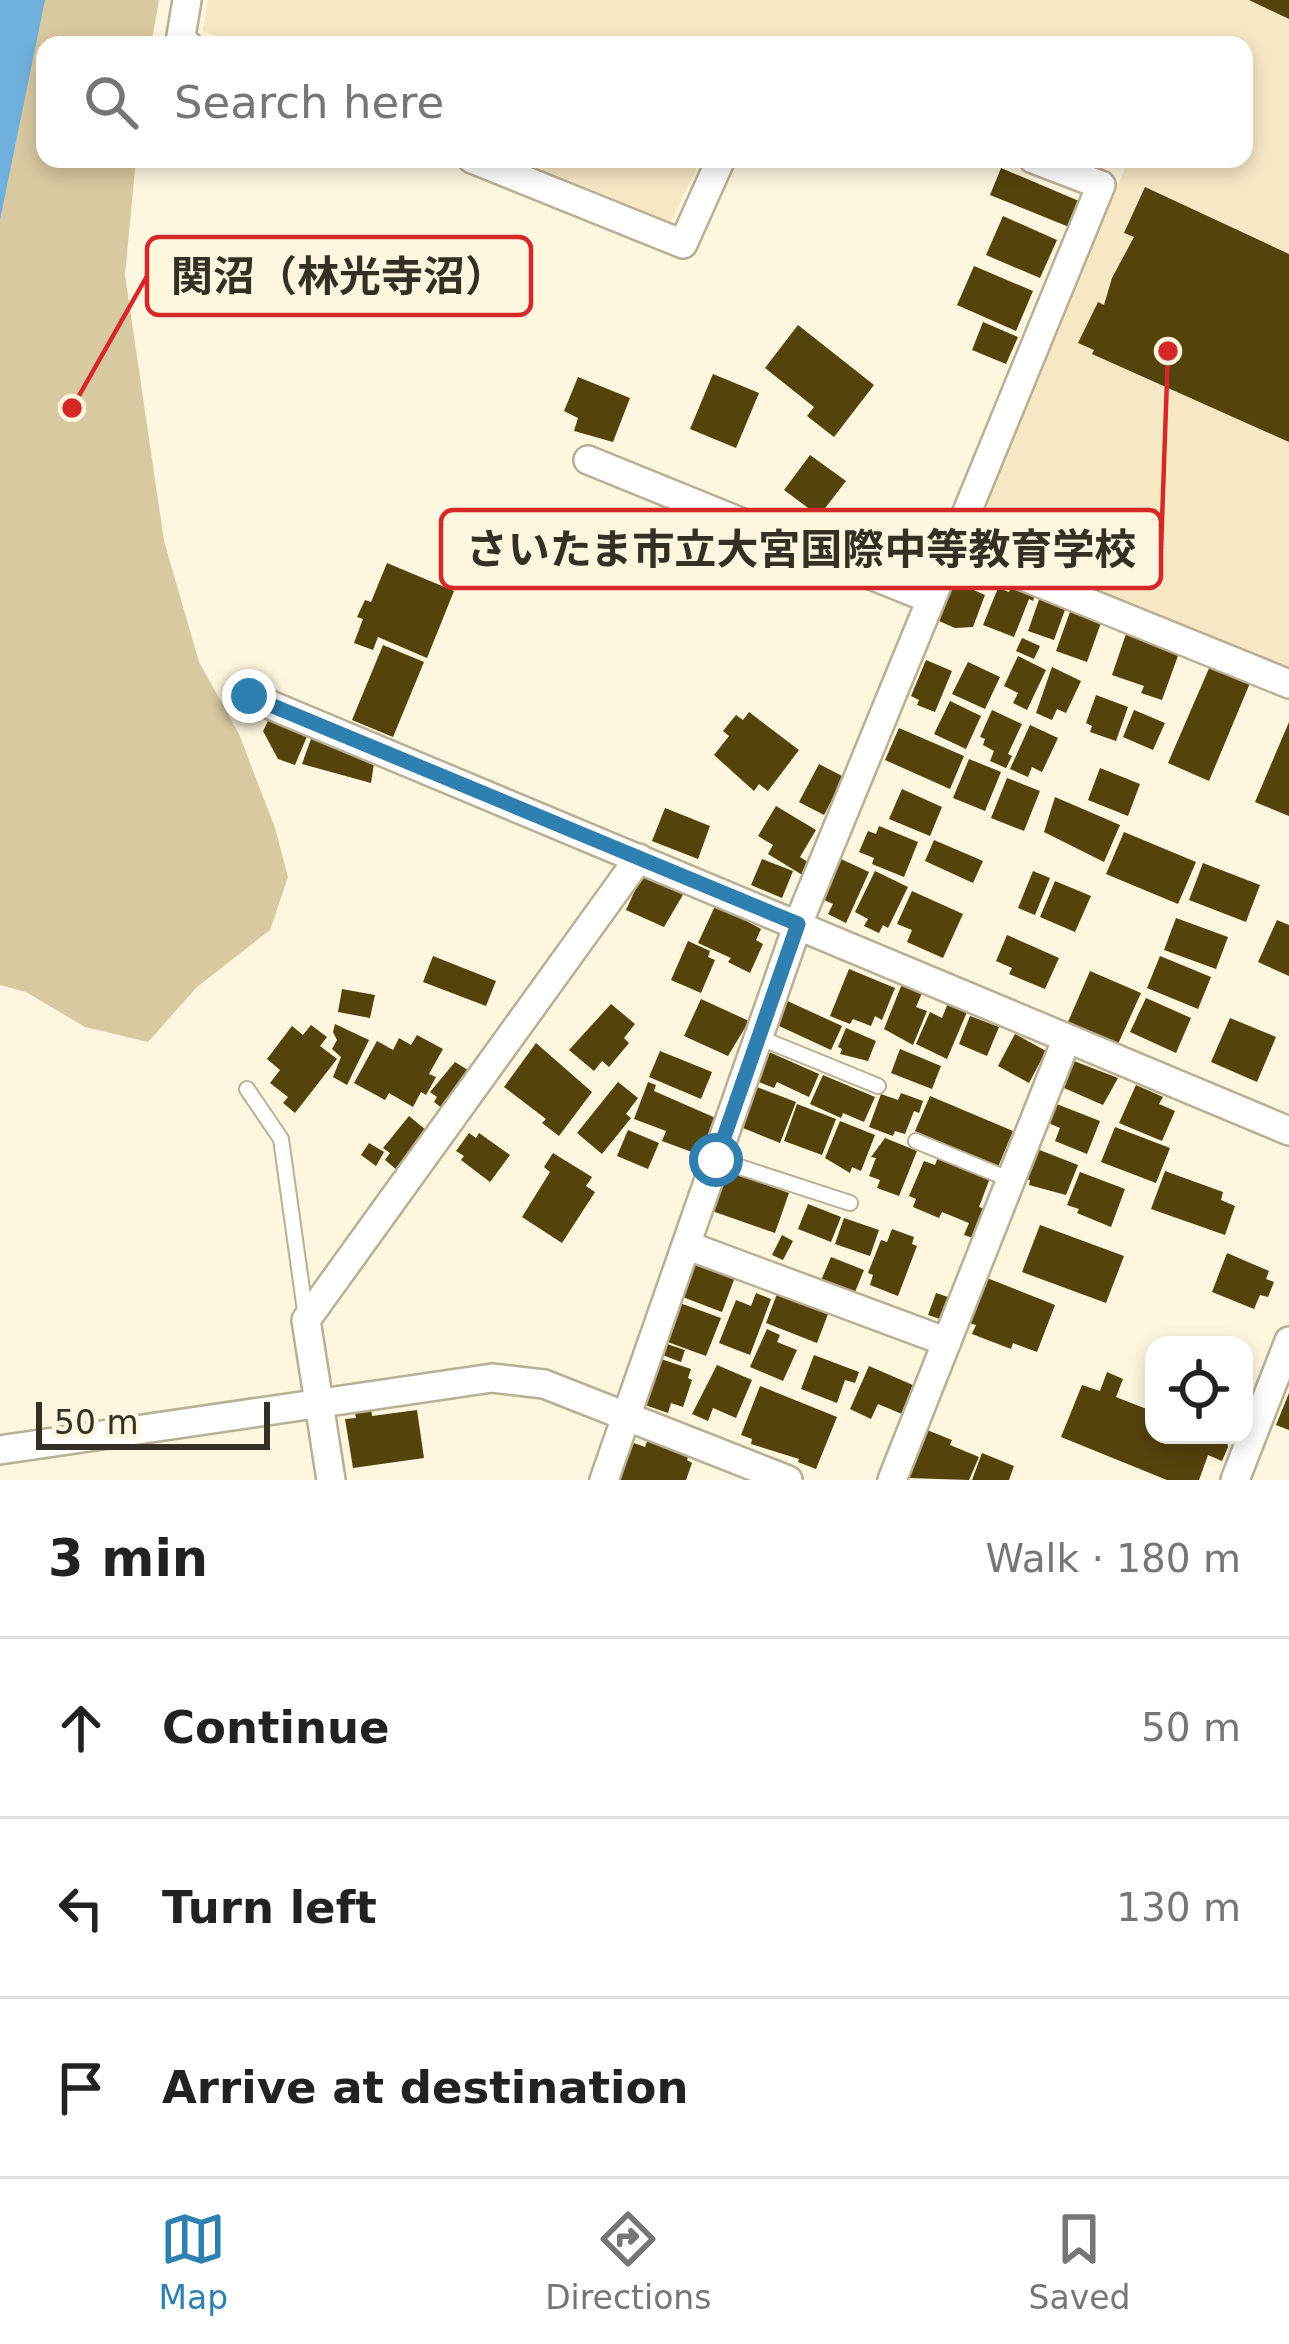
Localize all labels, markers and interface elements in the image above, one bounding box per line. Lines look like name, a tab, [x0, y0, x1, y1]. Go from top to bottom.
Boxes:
search box	[36, 36, 1253, 168]
icon: search	[78, 69, 144, 135]
text: Search here	[174, 76, 444, 129]
callout: 関沼（林光寺沼）	[147, 237, 531, 315]
text: 関沼（林光寺沼）	[171, 252, 507, 301]
callout: さいたま市立大宮国際中等教育学校	[441, 510, 1161, 588]
text: さいたま市立大宮国際中等教育学校	[466, 525, 1136, 574]
route end	[222, 669, 276, 723]
route start	[689, 1133, 743, 1187]
map controls	[1145, 1336, 1253, 1444]
button: locate	[1145, 1336, 1253, 1444]
scale bar	[36, 1396, 270, 1449]
text: 50 m	[54, 1403, 139, 1442]
text: 3 min	[48, 1529, 208, 1588]
text: Walk · 180 m	[986, 1536, 1241, 1581]
icon: ahead	[48, 1695, 114, 1761]
text: Continue	[162, 1701, 390, 1754]
text: 50 m	[1141, 1705, 1241, 1750]
icon: left	[48, 1875, 114, 1941]
text: Turn left	[162, 1881, 377, 1934]
text: 130 m	[1116, 1885, 1241, 1930]
icon: arrive	[48, 2055, 114, 2121]
text: Arrive at destination	[162, 2061, 688, 2114]
tab: Map	[159, 2206, 228, 2317]
tab: Directions	[545, 2206, 711, 2317]
tab: Saved	[1029, 2206, 1130, 2317]

